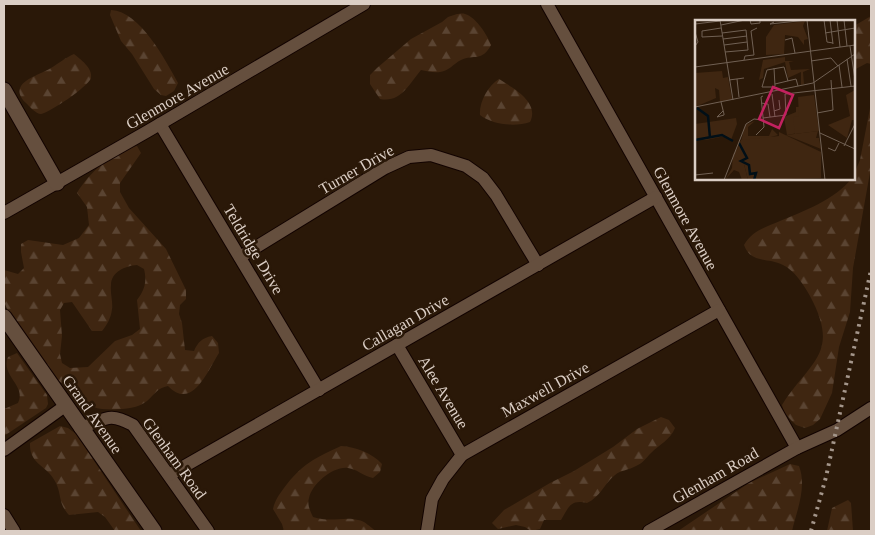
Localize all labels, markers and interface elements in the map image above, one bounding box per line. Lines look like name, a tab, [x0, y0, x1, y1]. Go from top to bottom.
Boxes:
inset map	[695, 20, 855, 180]
street label: Glenmore Avenue	[123, 60, 232, 133]
street label: Turner Drive	[316, 141, 397, 198]
street label: Glenmore Avenue	[650, 164, 721, 273]
street label: Teldridge Drive	[219, 201, 287, 298]
street label: Callagan Drive	[359, 291, 452, 355]
street label: Alee Avenue	[415, 353, 472, 432]
street label: Maxwell Drive	[499, 358, 592, 420]
street label: Grand Avenue	[59, 372, 126, 457]
street label: Glenham Road	[139, 414, 210, 502]
street label: Glenham Road	[669, 444, 761, 507]

